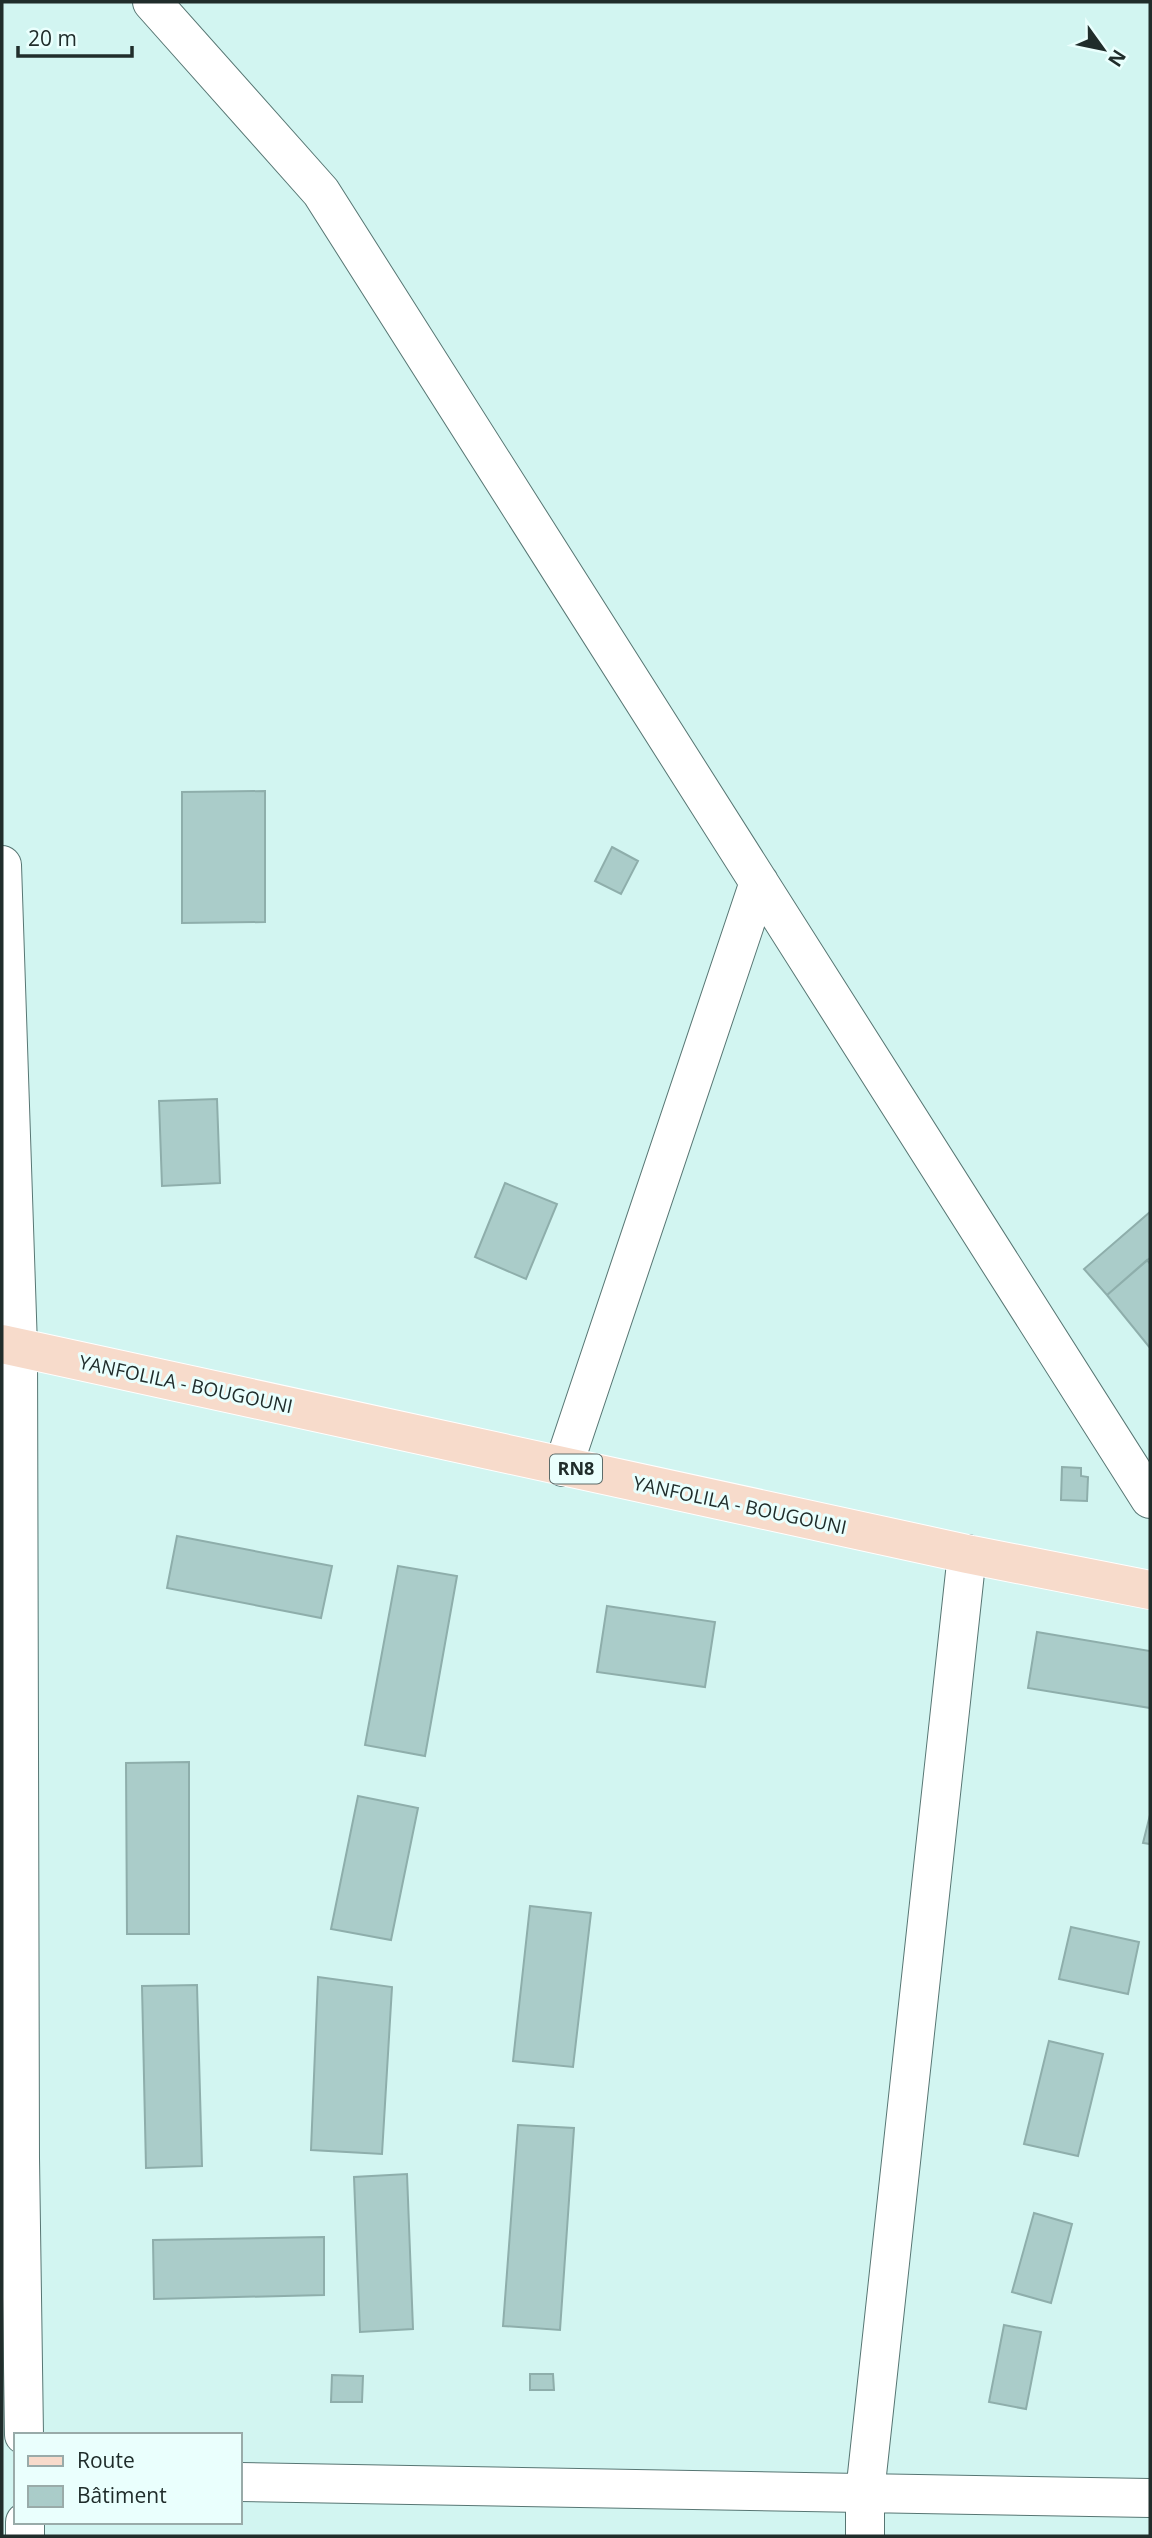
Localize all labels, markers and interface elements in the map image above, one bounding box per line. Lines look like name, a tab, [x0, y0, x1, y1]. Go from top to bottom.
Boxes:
scale bar	[18, 14, 131, 58]
north arrow	[1068, 14, 1138, 84]
text: 20 m	[28, 24, 77, 52]
text: N	[1102, 45, 1132, 72]
street label: YANFOLILA - BOUGOUNI	[77, 1349, 295, 1419]
road number: RN8	[550, 1454, 602, 1484]
street label: YANFOLILA - BOUGOUNI	[631, 1470, 849, 1540]
legend	[14, 2433, 242, 2524]
text: Route	[77, 2446, 135, 2474]
text: Bâtiment	[77, 2481, 167, 2509]

